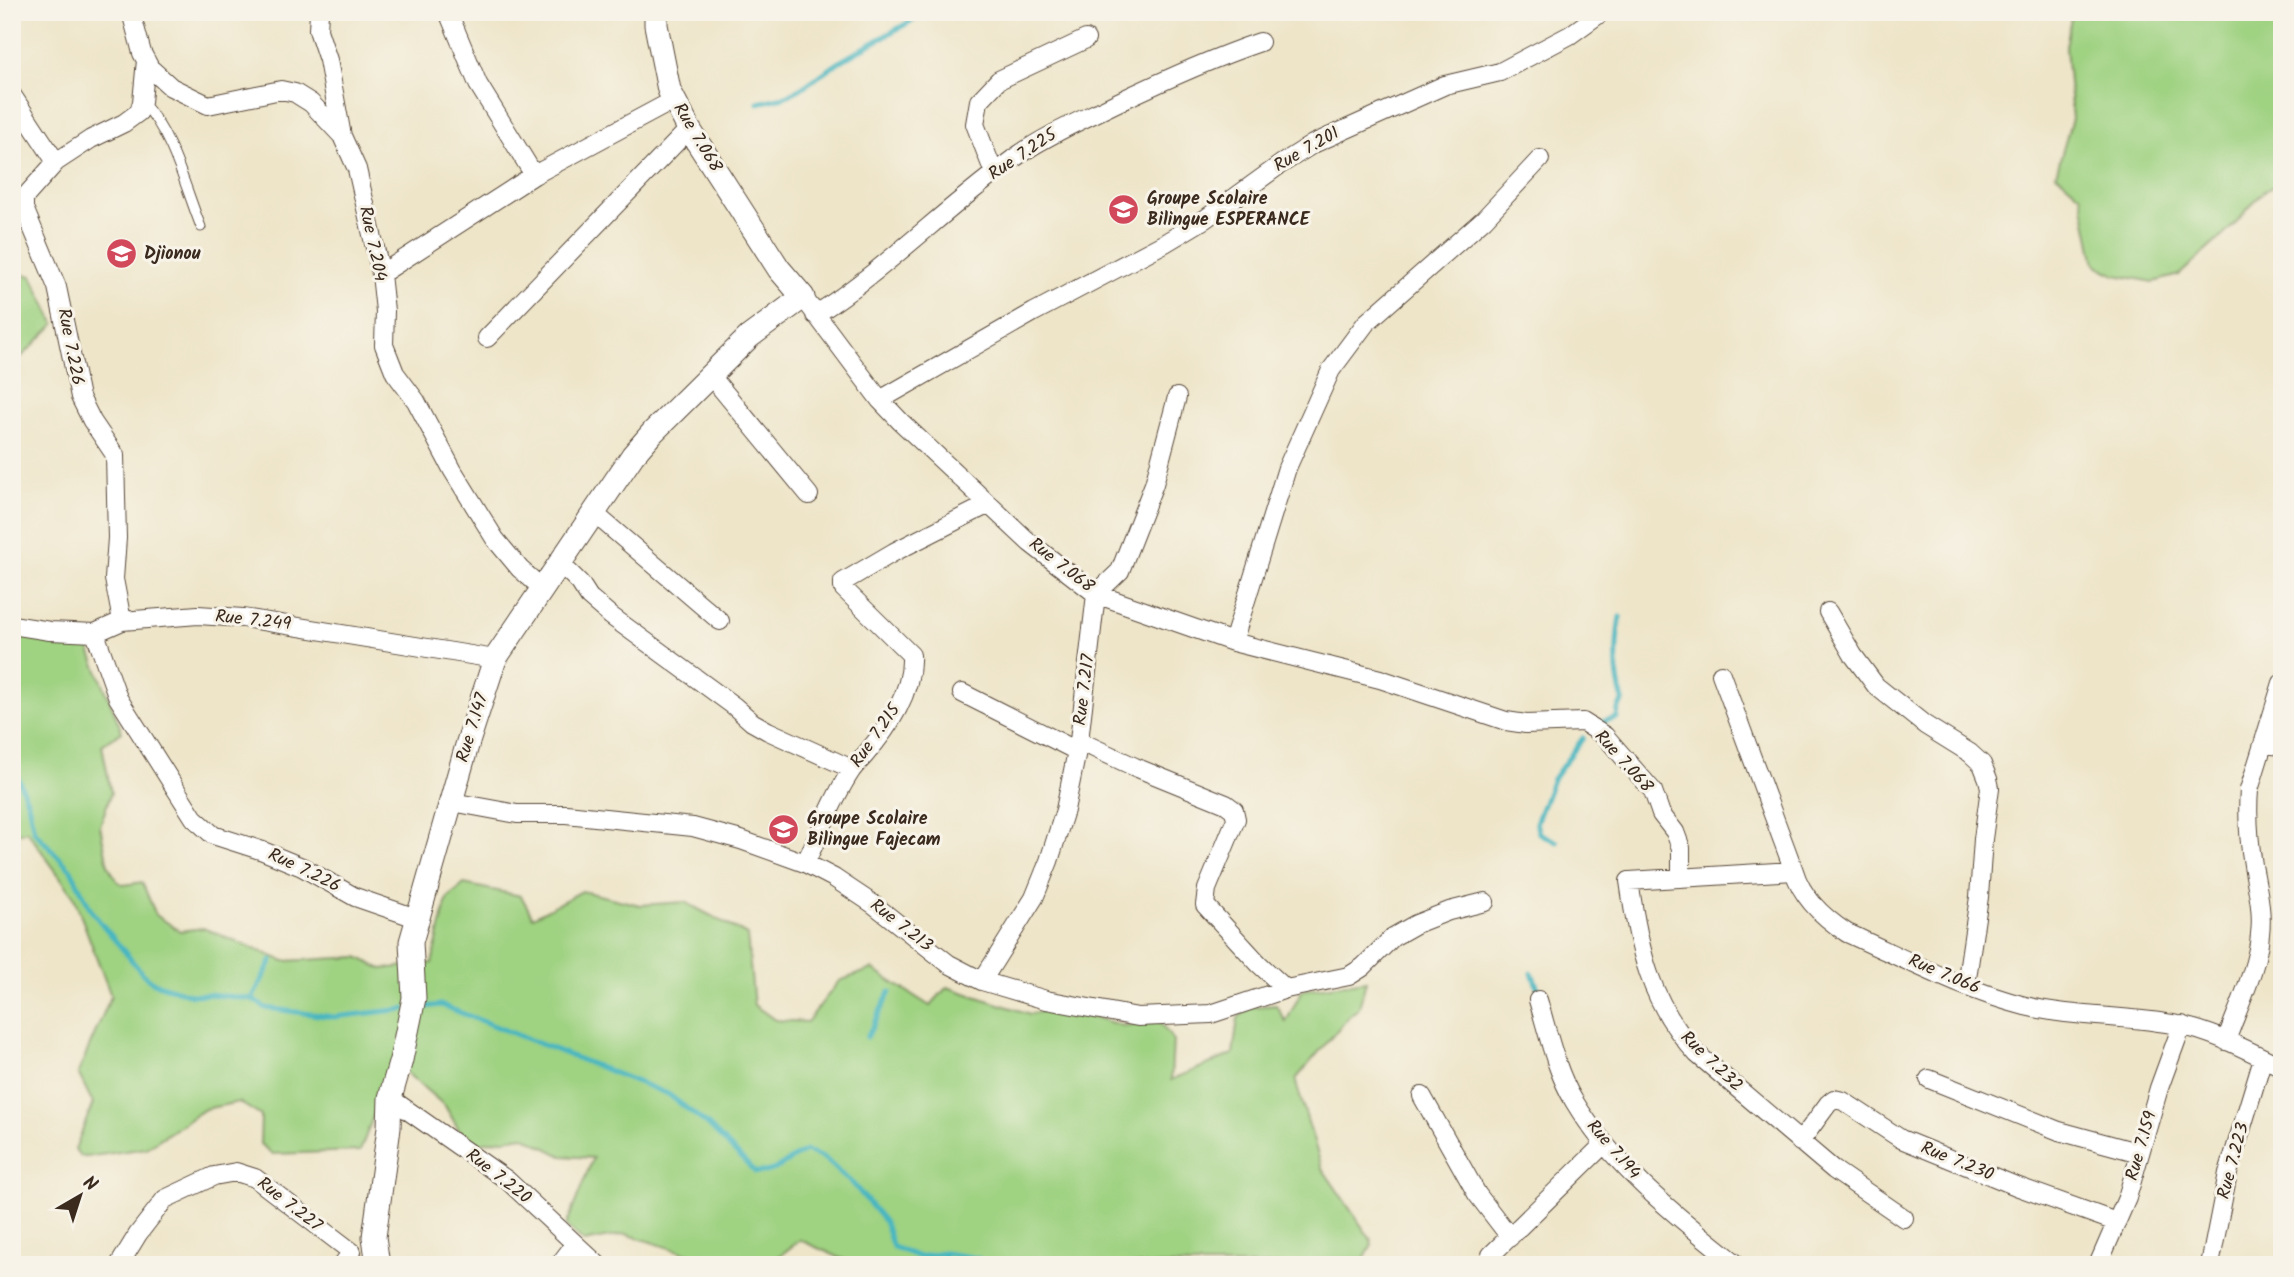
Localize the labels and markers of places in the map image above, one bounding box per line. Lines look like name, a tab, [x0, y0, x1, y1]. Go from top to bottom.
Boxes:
place label: Groupe Scolaire Bilingue ESPERANCE	[1147, 185, 1311, 235]
school or university icon: Groupe Scolaire Bilingue ESPERANCE	[1107, 192, 1141, 226]
school or university icon: Djionou	[104, 237, 138, 271]
place label: Djionou	[144, 240, 201, 269]
place label: Groupe Scolaire Bilingue Fajecam	[807, 805, 941, 855]
school or university icon: Groupe Scolaire Bilingue Fajecam	[767, 812, 801, 846]

